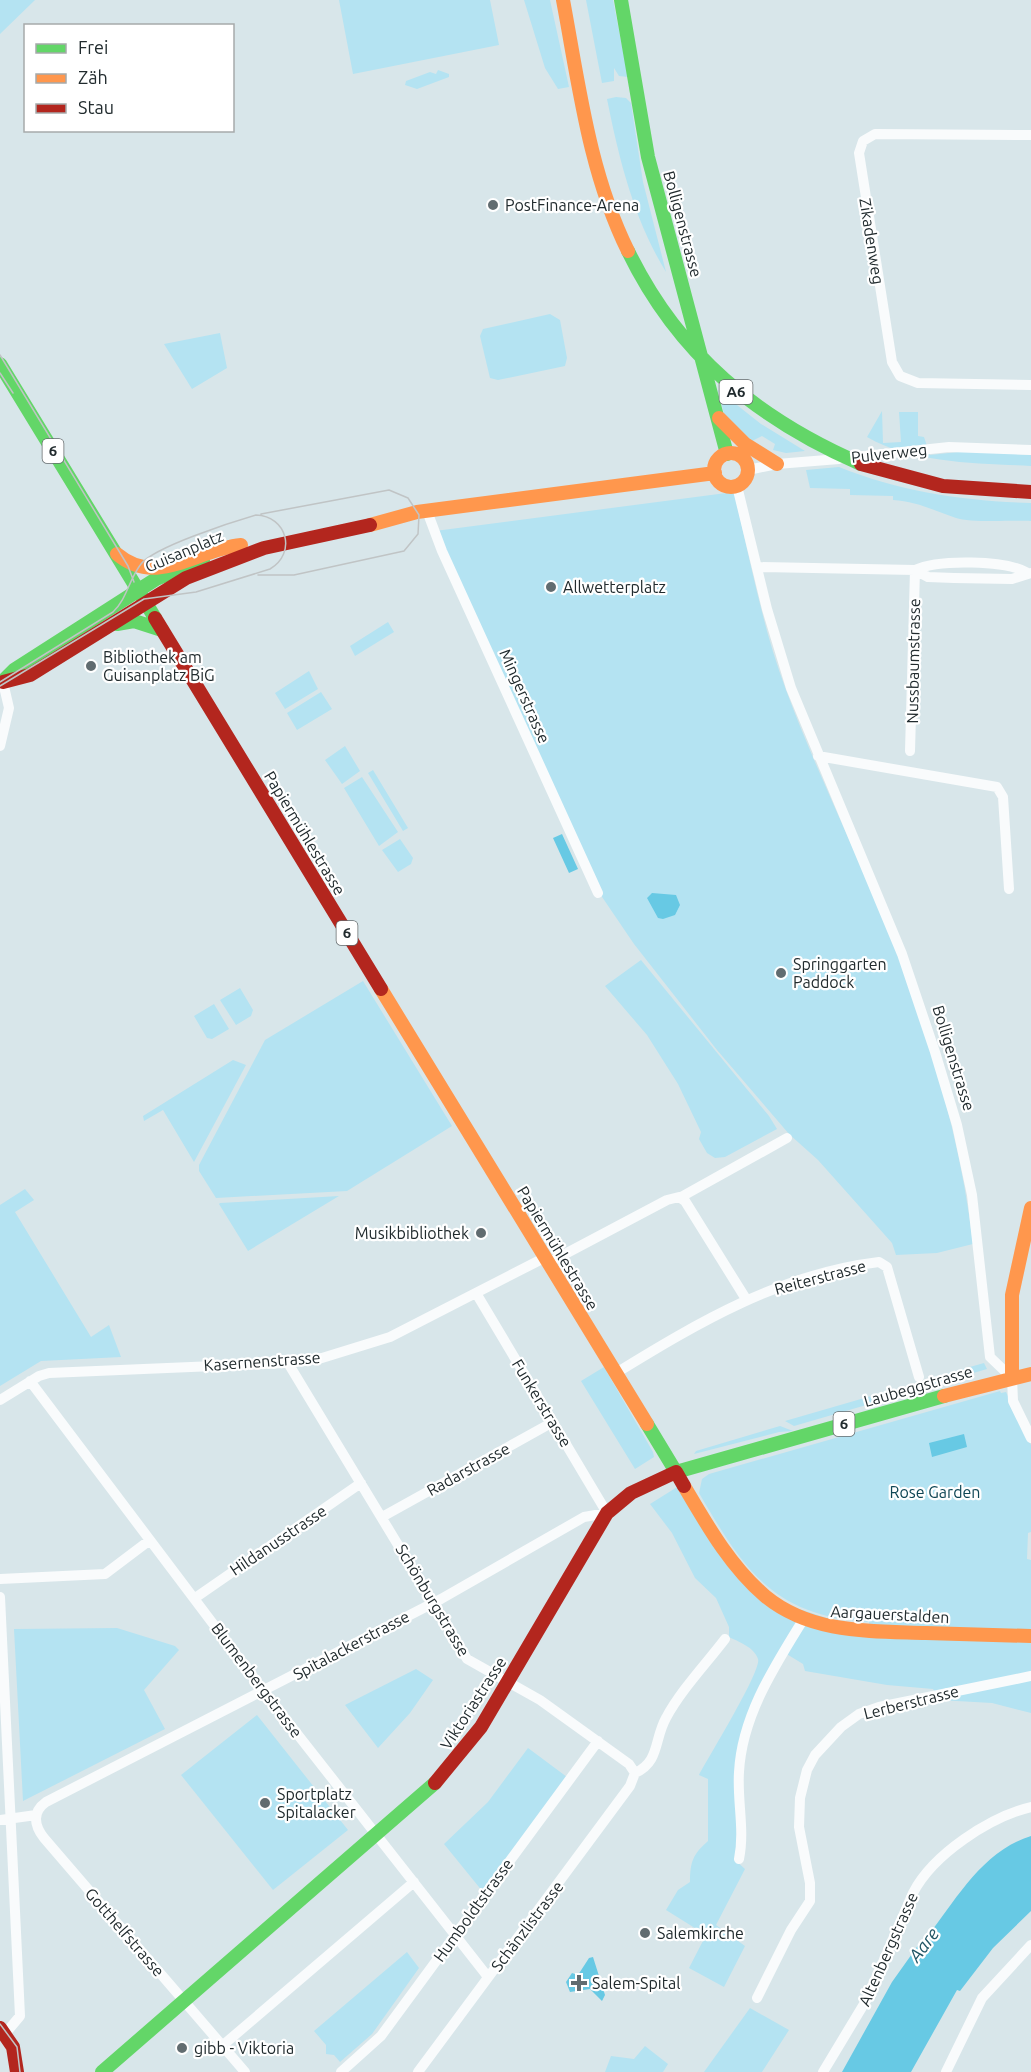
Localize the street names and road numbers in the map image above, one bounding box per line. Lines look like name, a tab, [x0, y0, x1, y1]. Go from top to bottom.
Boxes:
street label: Bolligenstrasse	[660, 169, 706, 279]
street label: Zikadenweg	[856, 197, 888, 285]
road number: A6	[720, 380, 752, 404]
road number: 6	[42, 439, 64, 463]
street label: Pulverweg	[850, 440, 928, 466]
street label: Guisanplatz	[142, 526, 226, 576]
street label: Nussbaumstrasse	[903, 598, 923, 724]
street label: Mingerstrasse	[496, 646, 554, 746]
street label: Papiermühlestrasse	[261, 768, 349, 898]
road number: 6	[336, 921, 358, 945]
street label: Bolligenstrasse	[929, 1003, 979, 1113]
street label: Papiermühlestrasse	[514, 1183, 602, 1313]
street label: Reiterstrasse	[772, 1256, 868, 1298]
street label: Kasernenstrasse	[203, 1348, 321, 1374]
street label: Funkerstrasse	[509, 1356, 575, 1450]
street label: Laubeggstrasse	[862, 1362, 974, 1410]
road number: 6	[834, 1412, 854, 1436]
street label: Radarstrasse	[423, 1439, 513, 1499]
street label: Hildanusstrasse	[226, 1501, 330, 1579]
street label: Schönburgstrasse	[392, 1541, 474, 1659]
street label: Aargauerstalden	[830, 1602, 950, 1626]
street label: Spitalackerstrasse	[290, 1607, 412, 1683]
street label: Blumenbergstrasse	[208, 1619, 306, 1741]
street label: Viktoriastrasse	[436, 1653, 510, 1753]
street label: Lerberstrasse	[862, 1681, 960, 1723]
street label: Humboldtstrasse	[430, 1855, 516, 1965]
street label: Schänzlistrasse	[487, 1877, 567, 1975]
street label: Gotthelfstrasse	[82, 1884, 168, 1980]
street label: Altenbergstrasse	[855, 1889, 921, 2009]

